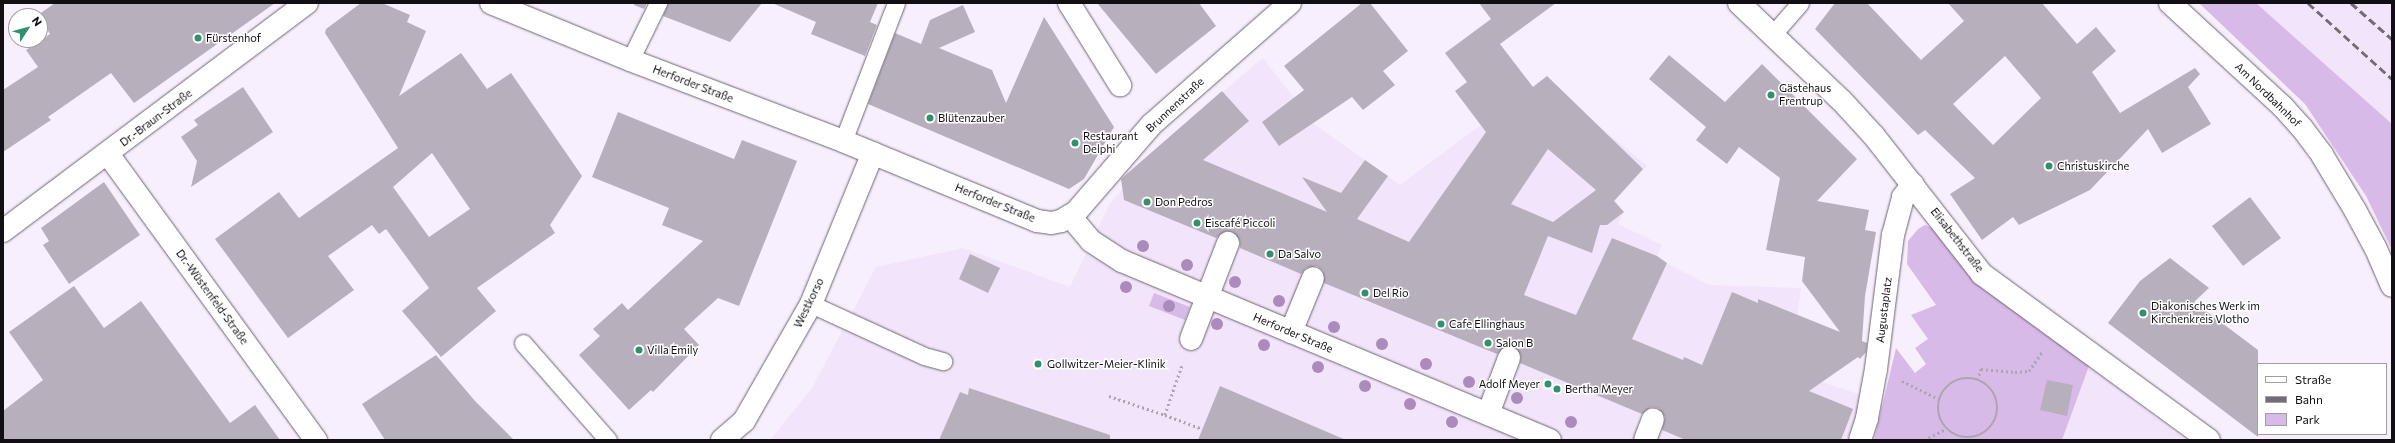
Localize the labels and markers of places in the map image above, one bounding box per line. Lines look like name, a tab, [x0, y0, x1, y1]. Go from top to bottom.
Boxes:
place label: Fürstenhof	[206, 31, 261, 45]
marker: Fürstenhof	[193, 33, 203, 43]
place label: Gästehaus Frentrup	[1779, 82, 1831, 108]
marker: Gästehaus Frentrup	[1766, 90, 1776, 100]
place label: Blütenzauber	[938, 111, 1005, 125]
marker: Blütenzauber	[925, 113, 935, 123]
place label: Restaurant Delphi	[1083, 130, 1138, 156]
marker: Restaurant Delphi	[1070, 138, 1080, 148]
place label: Christuskirche	[2057, 159, 2129, 173]
marker: Christuskirche	[2044, 161, 2054, 171]
place label: Don Pedros	[1155, 195, 1213, 209]
marker: Don Pedros	[1142, 197, 1152, 207]
place label: Eiscafé Piccoli	[1205, 216, 1275, 230]
marker: Eiscafé Piccoli	[1192, 218, 1202, 228]
place label: Da Salvo	[1278, 247, 1321, 261]
marker: Da Salvo	[1265, 249, 1275, 259]
place label: Del Rio	[1373, 286, 1409, 300]
marker: Del Rio	[1360, 288, 1370, 298]
place label: Diakonisches Werk im Kirchenkreis Vlotho	[2151, 300, 2260, 326]
marker: Diakonisches Werk im Kirchenkreis Vlotho	[2138, 308, 2148, 318]
place label: Cafe Ellinghaus	[1449, 317, 1525, 331]
marker: Cafe Ellinghaus	[1436, 319, 1446, 329]
place label: Salon B	[1496, 336, 1533, 350]
marker: Salon B	[1483, 338, 1493, 348]
place label: Villa Emily	[647, 343, 698, 357]
marker: Villa Emily	[634, 345, 644, 355]
place label: Gollwitzer-Meier-Klinik	[1047, 357, 1166, 371]
marker: Gollwitzer-Meier-Klinik	[1032, 358, 1044, 370]
place label: Adolf Meyer	[1479, 377, 1540, 391]
marker: Adolf Meyer	[1543, 379, 1553, 389]
place label: Bertha Meyer	[1565, 382, 1633, 396]
marker: Bertha Meyer	[1552, 384, 1562, 394]

